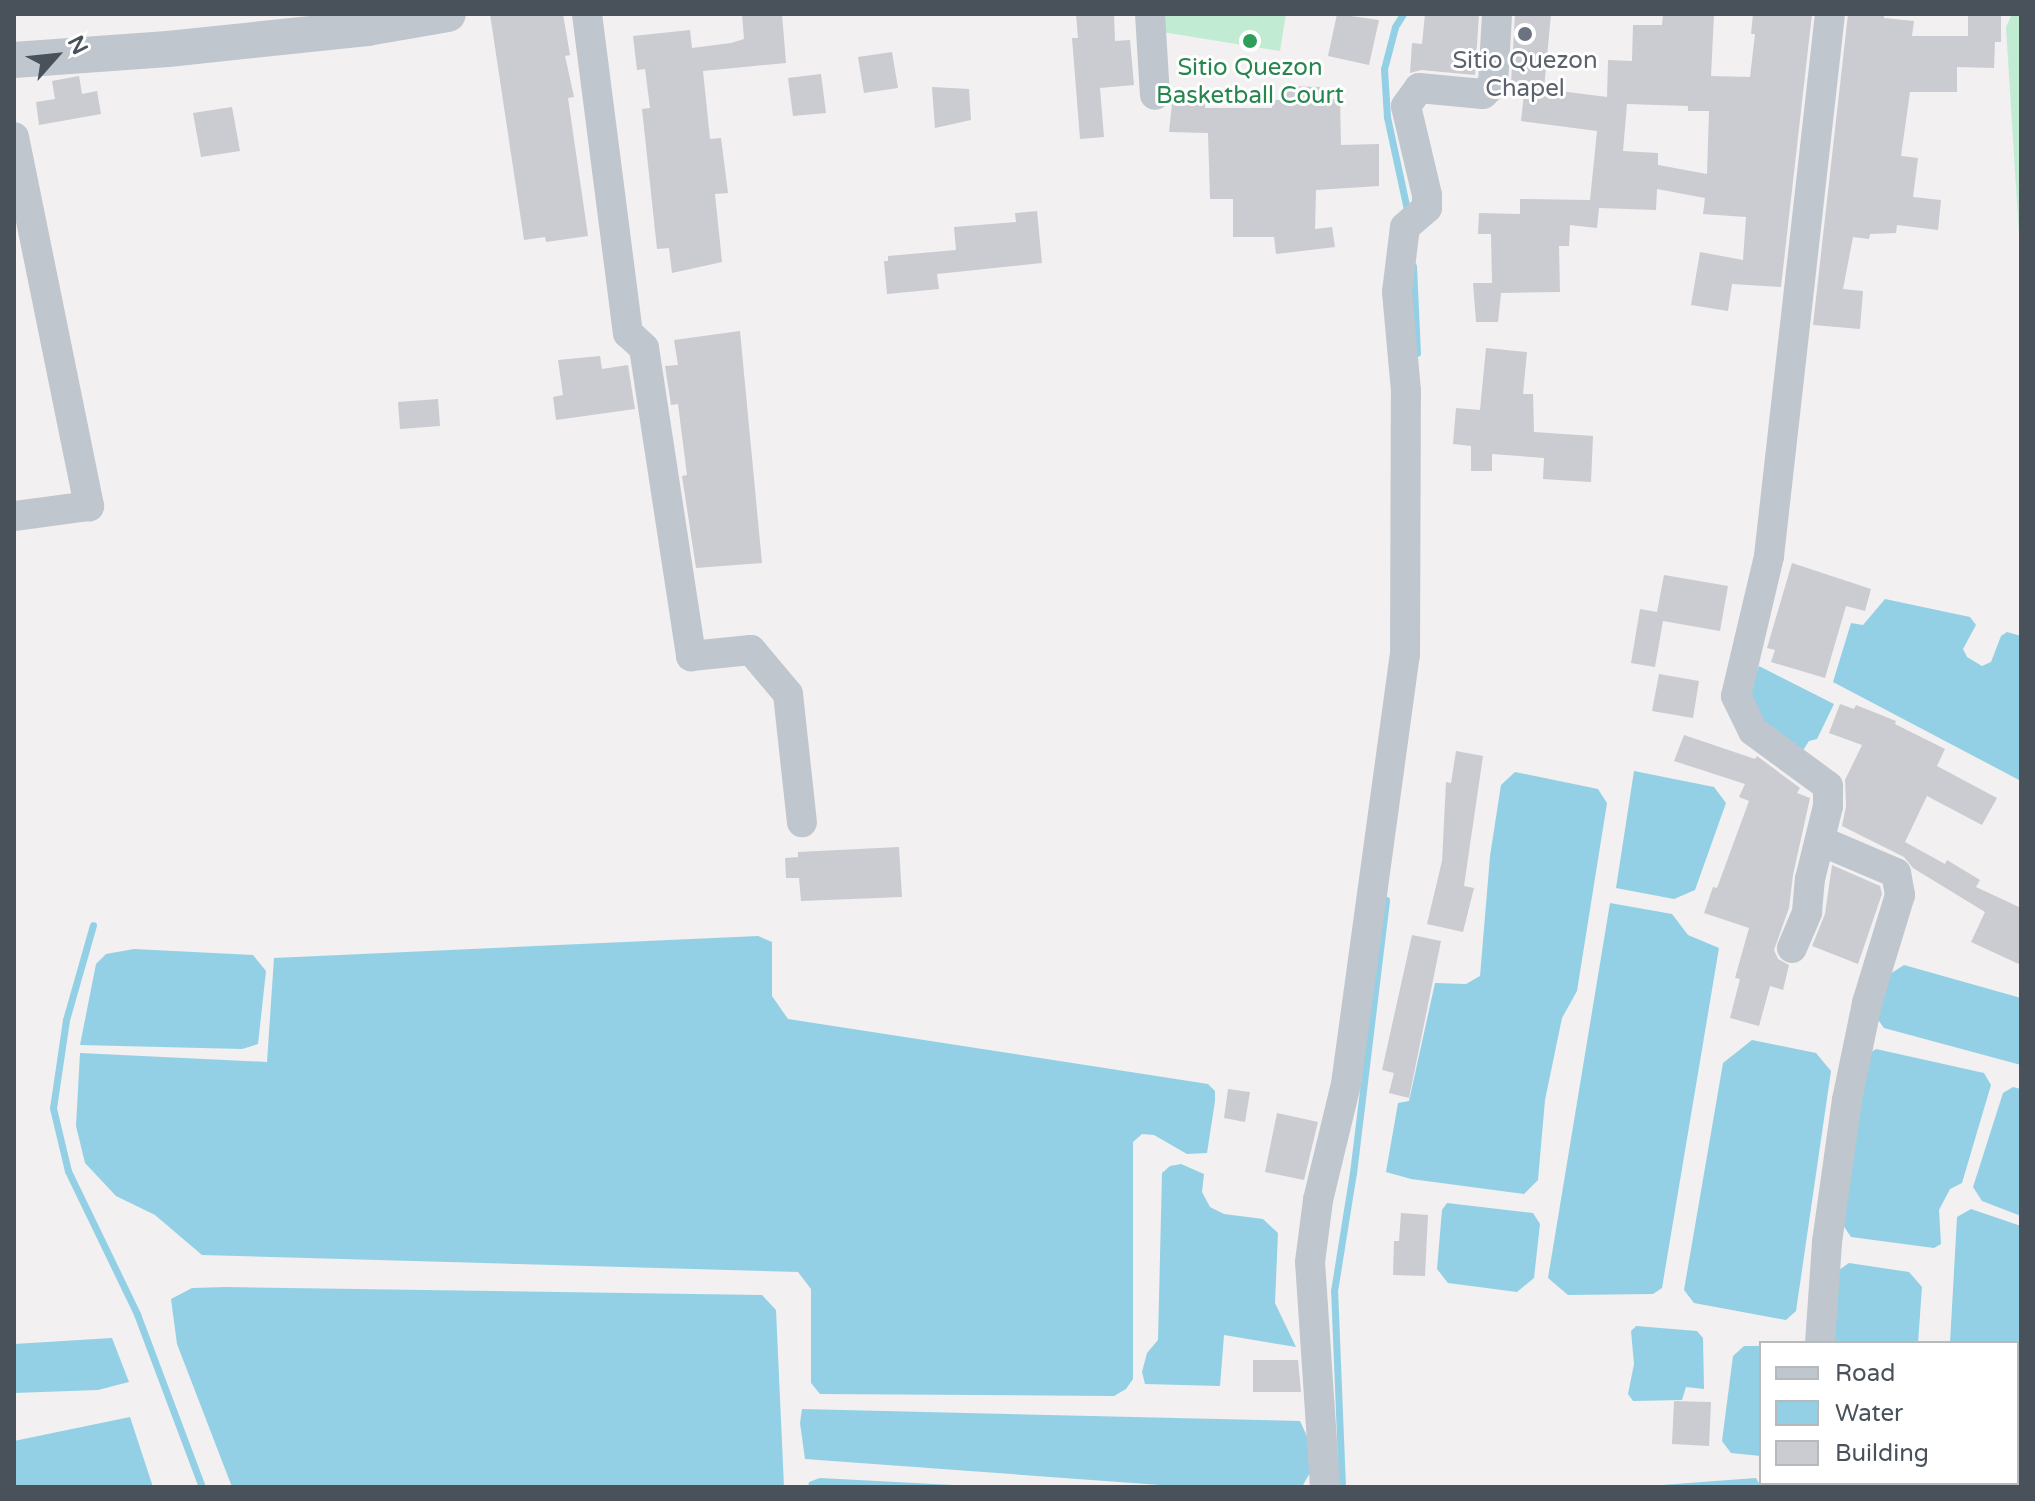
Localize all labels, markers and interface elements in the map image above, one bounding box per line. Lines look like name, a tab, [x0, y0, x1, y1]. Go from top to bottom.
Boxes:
north arrow	[16, 16, 96, 96]
marker: Sitio Quezon Chapel	[1516, 25, 1534, 43]
text: N	[62, 31, 93, 59]
marker: Sitio Quezon Basketball Court	[1241, 32, 1259, 50]
place label: Sitio Quezon Chapel	[1452, 47, 1598, 103]
place label: Sitio Quezon Basketball Court	[1156, 54, 1344, 110]
legend	[1759, 1341, 2019, 1485]
text: Road	[1835, 1359, 1895, 1388]
text: Water	[1835, 1399, 1903, 1428]
text: Building	[1835, 1439, 1929, 1468]

